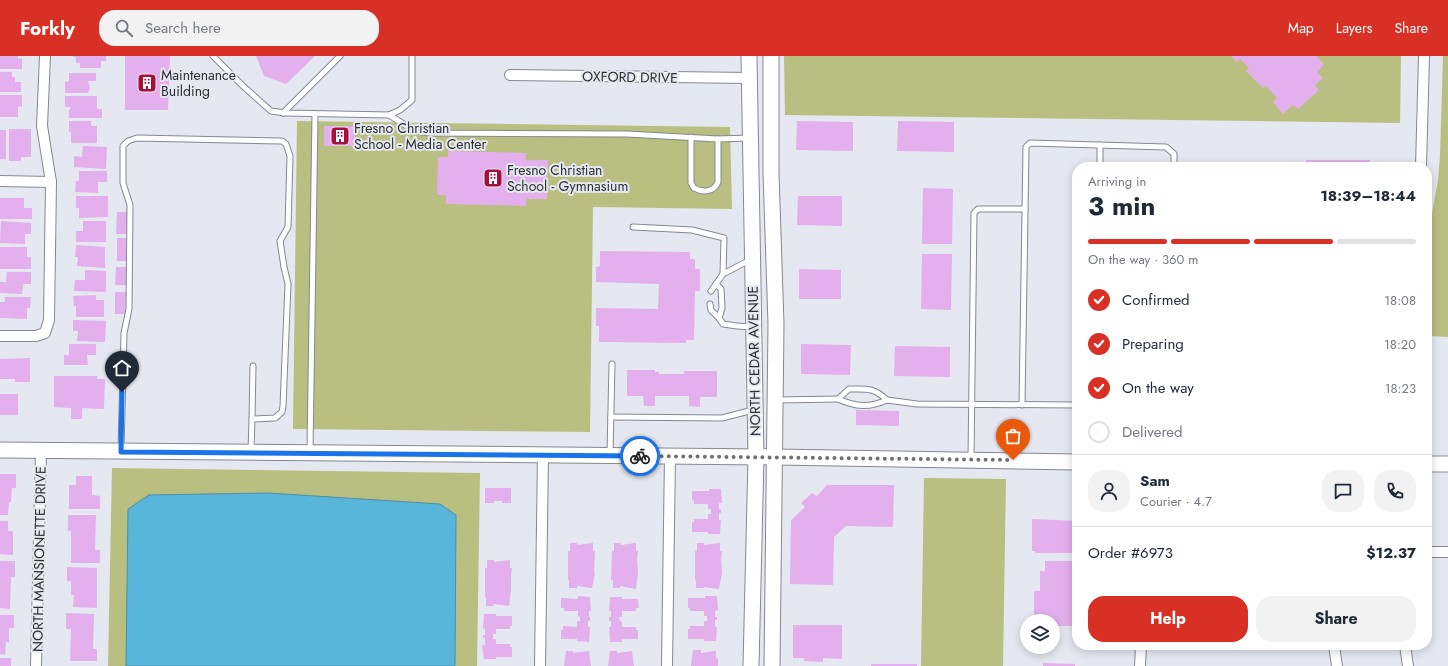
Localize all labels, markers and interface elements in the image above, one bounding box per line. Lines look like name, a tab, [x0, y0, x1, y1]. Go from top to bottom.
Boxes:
search box	[99, 10, 379, 46]
text: Forkly	[20, 15, 75, 42]
icon: search	[113, 17, 135, 39]
text: Search here	[145, 17, 221, 39]
text: Map	[1288, 18, 1314, 38]
text: Layers	[1336, 18, 1372, 38]
text: Share	[1394, 18, 1428, 38]
place label: Maintenance Building	[161, 65, 236, 101]
street label: OXFORD DRIVE	[582, 66, 678, 88]
building icon: Maintenance Building	[136, 72, 158, 94]
place label: Fresno Christian School - Media Center	[354, 118, 486, 154]
building icon: Fresno Christian School - Media Center	[329, 125, 351, 147]
place label: Fresno Christian School - Gymnasium	[507, 160, 628, 196]
building icon: Fresno Christian School - Gymnasium	[482, 167, 504, 189]
text: Arriving in	[1088, 172, 1146, 191]
text: 18:39–18:44	[1320, 185, 1416, 207]
text: 3 min	[1088, 187, 1155, 225]
text: On the way · 360 m	[1088, 250, 1198, 269]
street label: NORTH CEDAR AVENUE	[743, 286, 765, 436]
icon: check	[1088, 289, 1110, 311]
text: Confirmed	[1122, 289, 1190, 311]
text: 18:08	[1384, 291, 1416, 310]
icon: check	[1088, 333, 1110, 355]
text: Preparing	[1122, 333, 1184, 355]
text: 18:20	[1384, 335, 1416, 354]
pin	[105, 351, 139, 392]
icon: home	[111, 357, 133, 379]
icon: check	[1088, 377, 1110, 399]
text: On the way	[1122, 377, 1194, 399]
text: 18:23	[1385, 379, 1416, 398]
pin	[996, 419, 1030, 460]
text: Delivered	[1122, 421, 1183, 443]
icon: bag	[1002, 425, 1024, 447]
courier	[620, 436, 660, 476]
icon: bike	[629, 445, 651, 467]
street label: NORTH MANSIONETTE DRIVE	[27, 466, 51, 652]
button: person	[1088, 470, 1130, 512]
text: Sam	[1140, 470, 1170, 492]
button: chat	[1322, 470, 1364, 512]
button: phone	[1374, 470, 1416, 512]
text: Courier · 4.7	[1140, 492, 1212, 511]
text: Order #6973	[1088, 542, 1173, 564]
text: $12.37	[1366, 542, 1416, 564]
button: Help	[1088, 596, 1248, 642]
button: Share	[1256, 596, 1416, 642]
map controls	[1020, 614, 1060, 654]
button: layers	[1020, 614, 1060, 654]

